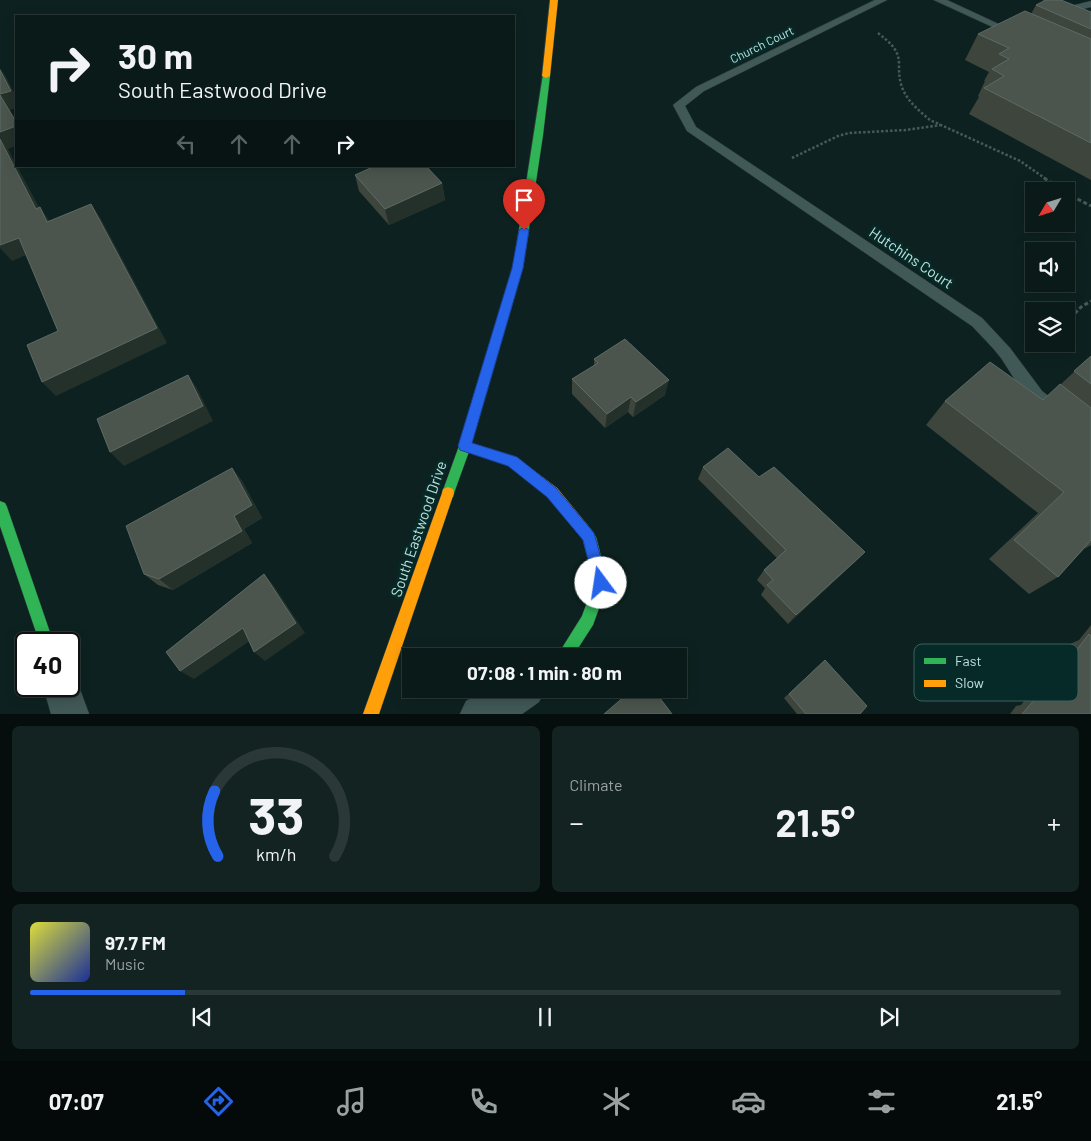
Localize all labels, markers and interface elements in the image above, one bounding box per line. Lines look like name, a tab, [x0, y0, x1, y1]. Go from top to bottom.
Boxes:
street label: Church Court	[728, 23, 796, 65]
text: 30 m	[118, 34, 193, 76]
icon: right	[35, 35, 100, 100]
text: South Eastwood Drive	[118, 76, 327, 102]
icon: left	[172, 130, 200, 158]
icon: ahead	[225, 130, 253, 158]
icon: ahead	[278, 130, 306, 158]
icon: right	[331, 130, 359, 158]
pin	[503, 179, 545, 230]
north arrow	[1025, 182, 1075, 232]
map controls	[1025, 182, 1075, 352]
icon: arrive	[510, 186, 538, 214]
street label: Hutchins Court	[866, 222, 957, 292]
button: sound	[1025, 242, 1075, 292]
button: layers	[1025, 302, 1075, 352]
street label: South Eastwood Drive	[386, 458, 450, 599]
position arrow	[574, 556, 626, 608]
speed limit sign: 40	[15, 632, 80, 697]
legend	[914, 644, 1078, 701]
text: Fast	[955, 652, 981, 669]
text: 07:08 · 1 min · 80 m	[467, 661, 622, 684]
text: Slow	[955, 674, 984, 691]
text: Climate	[570, 775, 622, 794]
text: 33	[248, 783, 304, 845]
text: 21.5°	[775, 799, 855, 845]
text: −	[570, 805, 584, 839]
text: +	[1047, 805, 1061, 839]
text: km/h	[256, 843, 296, 865]
text: 97.7 FM	[105, 931, 166, 954]
text: Music	[105, 954, 145, 973]
icon: previous	[188, 1003, 216, 1031]
icon: pause	[531, 1003, 559, 1031]
icon: next	[875, 1003, 903, 1031]
icon: directions	[201, 1084, 236, 1119]
icon: music	[334, 1084, 369, 1119]
icon: phone	[466, 1084, 501, 1119]
icon: climate	[599, 1084, 634, 1119]
icon: car	[731, 1084, 766, 1119]
icon: filters	[864, 1084, 899, 1119]
text: 07:07	[49, 1088, 104, 1114]
text: 21.5°	[996, 1088, 1042, 1114]

